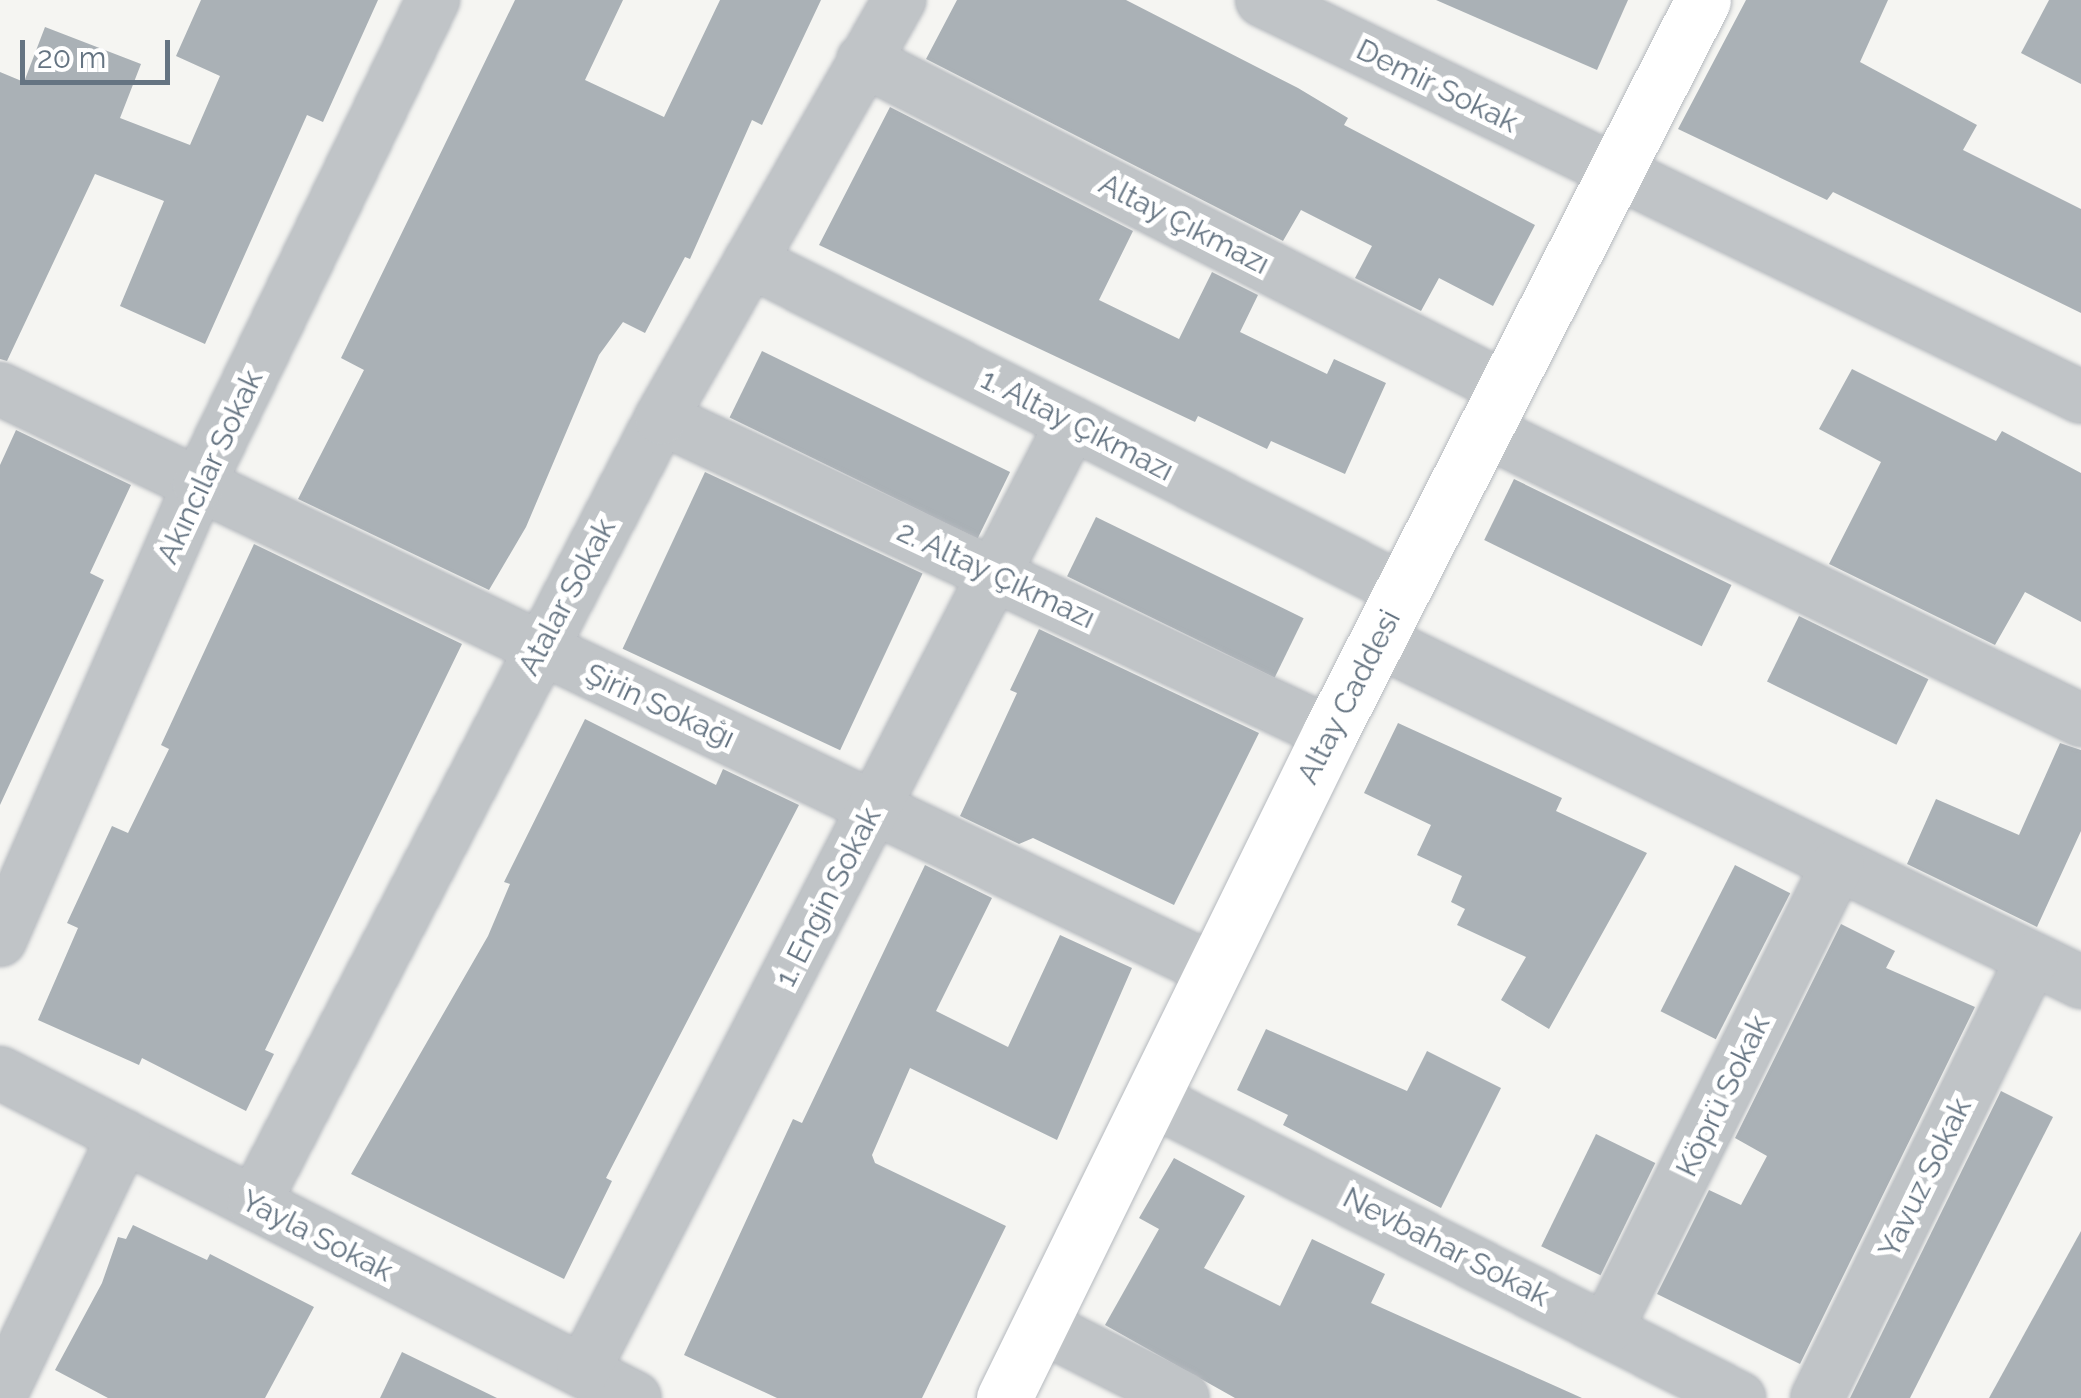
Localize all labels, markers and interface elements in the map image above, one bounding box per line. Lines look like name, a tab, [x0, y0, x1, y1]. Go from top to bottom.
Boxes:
scale bar	[25, 20, 175, 82]
street label: Demir Sokak	[1350, 31, 1524, 141]
text: 20 m	[37, 40, 106, 75]
street label: Altay Çıkmazı	[1093, 166, 1275, 282]
street label: 1. Altay Çıkmazı	[974, 361, 1180, 489]
street label: Akıncılar Sokak	[149, 364, 271, 570]
street label: Atalar Sokak	[511, 512, 623, 682]
street label: 2. Altay Çıkmazı	[891, 513, 1101, 637]
street label: Altay Caddesi	[1290, 604, 1408, 790]
street label: Şirin Sokağı	[580, 656, 740, 756]
street label: 1. Engin Sokak	[767, 801, 889, 993]
street label: Köprü Sokak	[1668, 1010, 1778, 1182]
street label: Yavuz Sokak	[1871, 1092, 1979, 1264]
street label: Nevbahar Sokak	[1337, 1179, 1555, 1315]
street label: Yayla Sokak	[235, 1182, 399, 1290]

